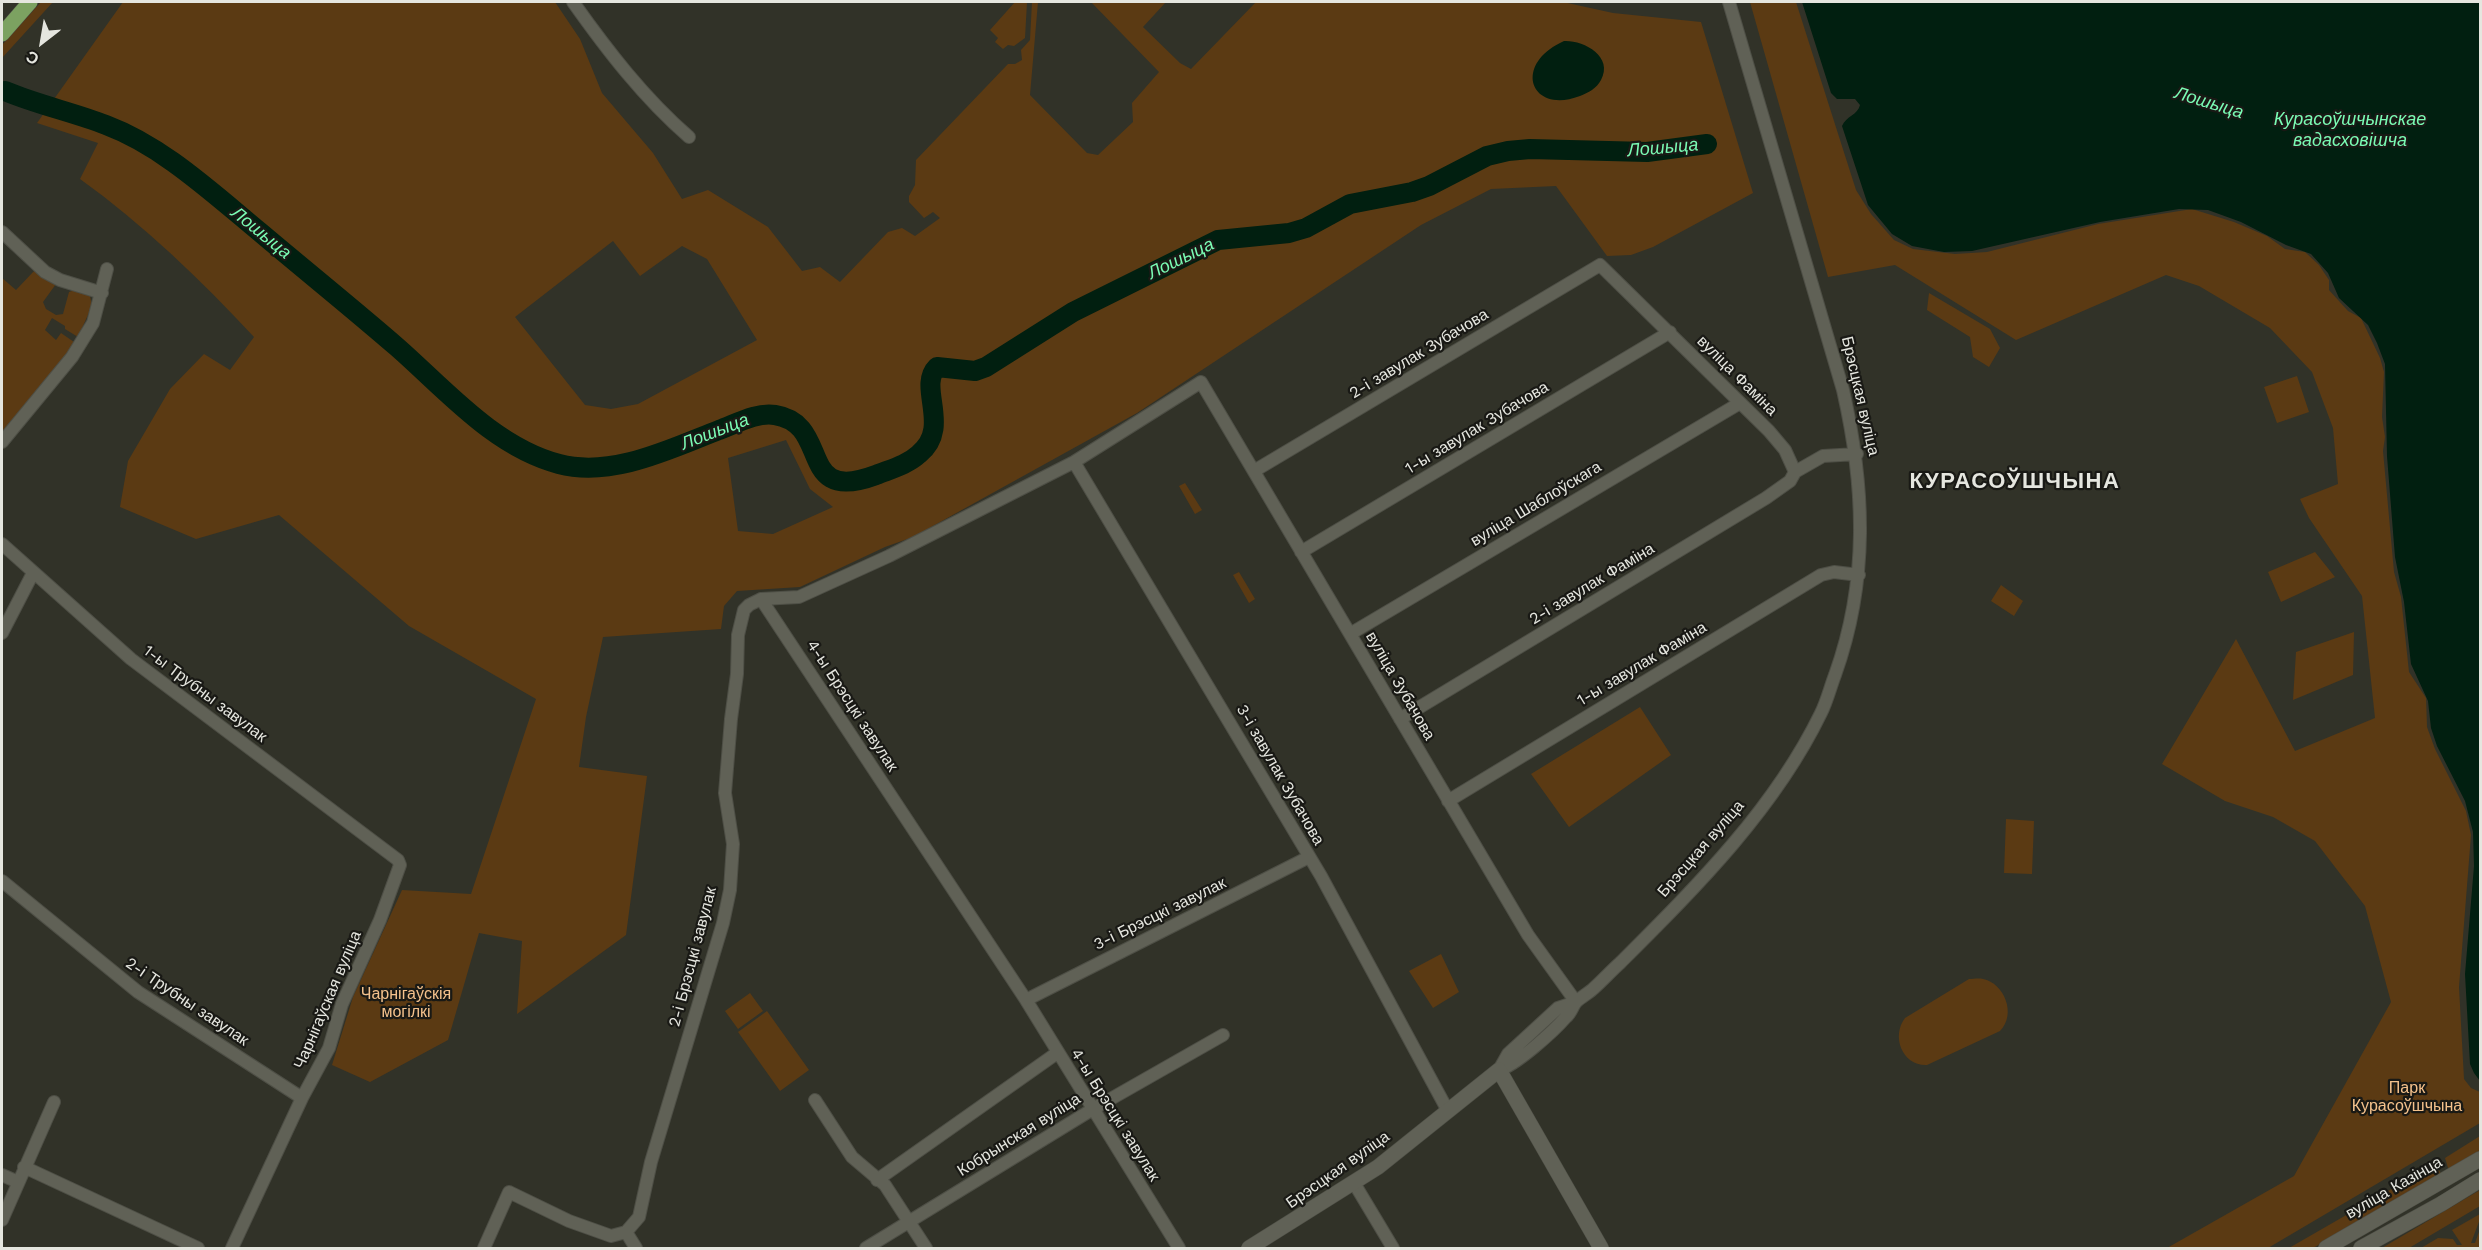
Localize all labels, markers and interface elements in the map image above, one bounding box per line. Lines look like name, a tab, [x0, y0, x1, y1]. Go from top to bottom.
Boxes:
north arrow	[12, 12, 72, 72]
text: С	[23, 47, 42, 69]
water label: Лошыца	[2172, 82, 2246, 124]
water label: Курасоўшчынскае вадасховішча	[2274, 109, 2426, 152]
water label: Лошыца	[1627, 134, 1699, 162]
water label: Лошыца	[227, 202, 295, 264]
water label: Лошыца	[1144, 234, 1218, 284]
street label: 2-і завулак Зубачова	[1346, 305, 1492, 403]
street label: вуліца Фаміна	[1693, 332, 1781, 420]
street label: Брэсцкая вуліца	[1837, 334, 1883, 458]
street label: 1-ы завулак Зубачова	[1402, 378, 1552, 478]
water label: Лошыца	[678, 409, 752, 455]
street label: вуліца Шаблоўскага	[1467, 457, 1605, 551]
district label: КУРАСОЎШЧЫНА	[1910, 469, 2120, 495]
street label: 2-і завулак Фаміна	[1526, 539, 1658, 629]
street label: 1-ы завулак Фаміна	[1574, 618, 1710, 710]
street label: вуліца Зубачова	[1361, 628, 1439, 744]
street label: 4-ы Брэсцкі завулак	[802, 637, 902, 775]
street label: 1-ы Трубны завулак	[140, 641, 270, 747]
street label: 3-і завулак Зубачова	[1232, 701, 1328, 849]
street label: Брэсцкая вуліца	[1654, 797, 1748, 901]
street label: 3-і Брэсцкі завулак	[1091, 874, 1229, 954]
street label: 2-і Брэсцкі завулак	[665, 885, 721, 1029]
street label: Чарнігаўская вуліца	[290, 928, 366, 1072]
street label: 2-і Трубны завулак	[122, 954, 252, 1050]
park label: Чарнігаўскія могілкі	[361, 984, 451, 1022]
street label: 4-ы Брэсцкі завулак	[1066, 1045, 1164, 1185]
park label: Парк Курасоўшчына	[2352, 1078, 2462, 1116]
street label: Кобрынская вуліца	[954, 1089, 1084, 1181]
street label: Брэсцкая вуліца	[1283, 1127, 1393, 1213]
street label: вуліца Казінца	[2342, 1153, 2446, 1223]

